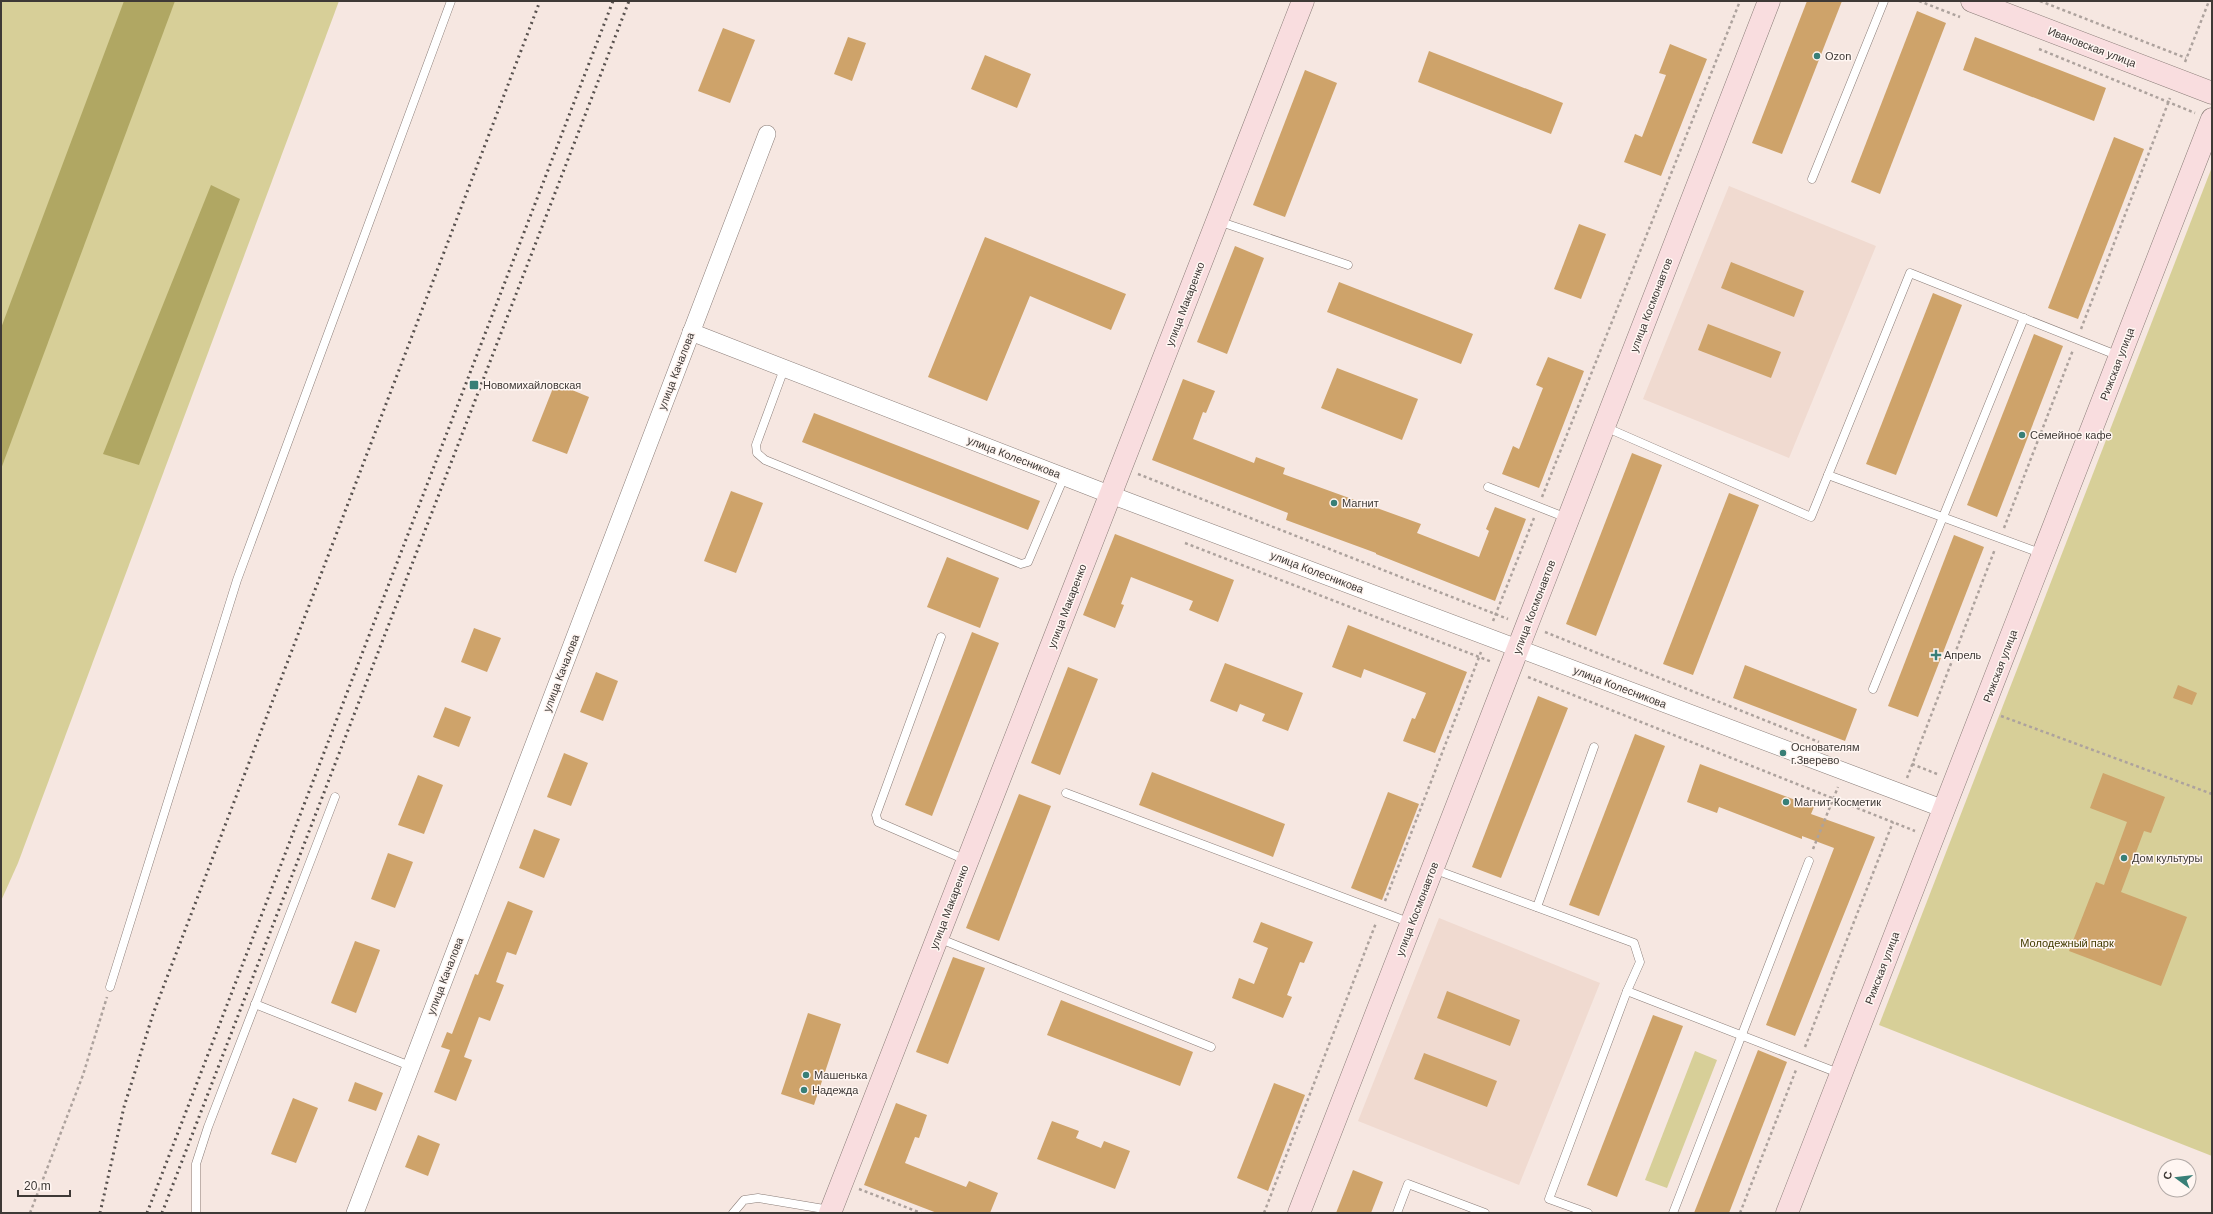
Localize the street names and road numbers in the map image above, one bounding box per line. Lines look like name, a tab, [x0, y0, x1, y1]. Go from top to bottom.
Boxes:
street label: Ивановская улица	[2046, 25, 2139, 70]
street label: улица Космонавтов	[1628, 256, 1675, 354]
street label: улица Макаренко	[1163, 260, 1207, 348]
street label: Рижская улица	[2098, 325, 2137, 402]
street label: улица Качалова	[656, 330, 697, 411]
street label: улица Колесникова	[966, 434, 1063, 481]
street label: улица Колесникова	[1269, 549, 1366, 596]
street label: улица Космонавтов	[1511, 558, 1558, 656]
street label: улица Макаренко	[1045, 562, 1089, 650]
street label: Рижская улица	[1981, 627, 2020, 704]
street label: улица Качалова	[541, 632, 582, 713]
street label: улица Колесникова	[1572, 664, 1669, 711]
street label: улица Космонавтов	[1394, 860, 1441, 958]
street label: улица Макаренко	[927, 863, 971, 951]
street label: Рижская улица	[1863, 929, 1902, 1006]
street label: улица Качалова	[425, 935, 466, 1016]

